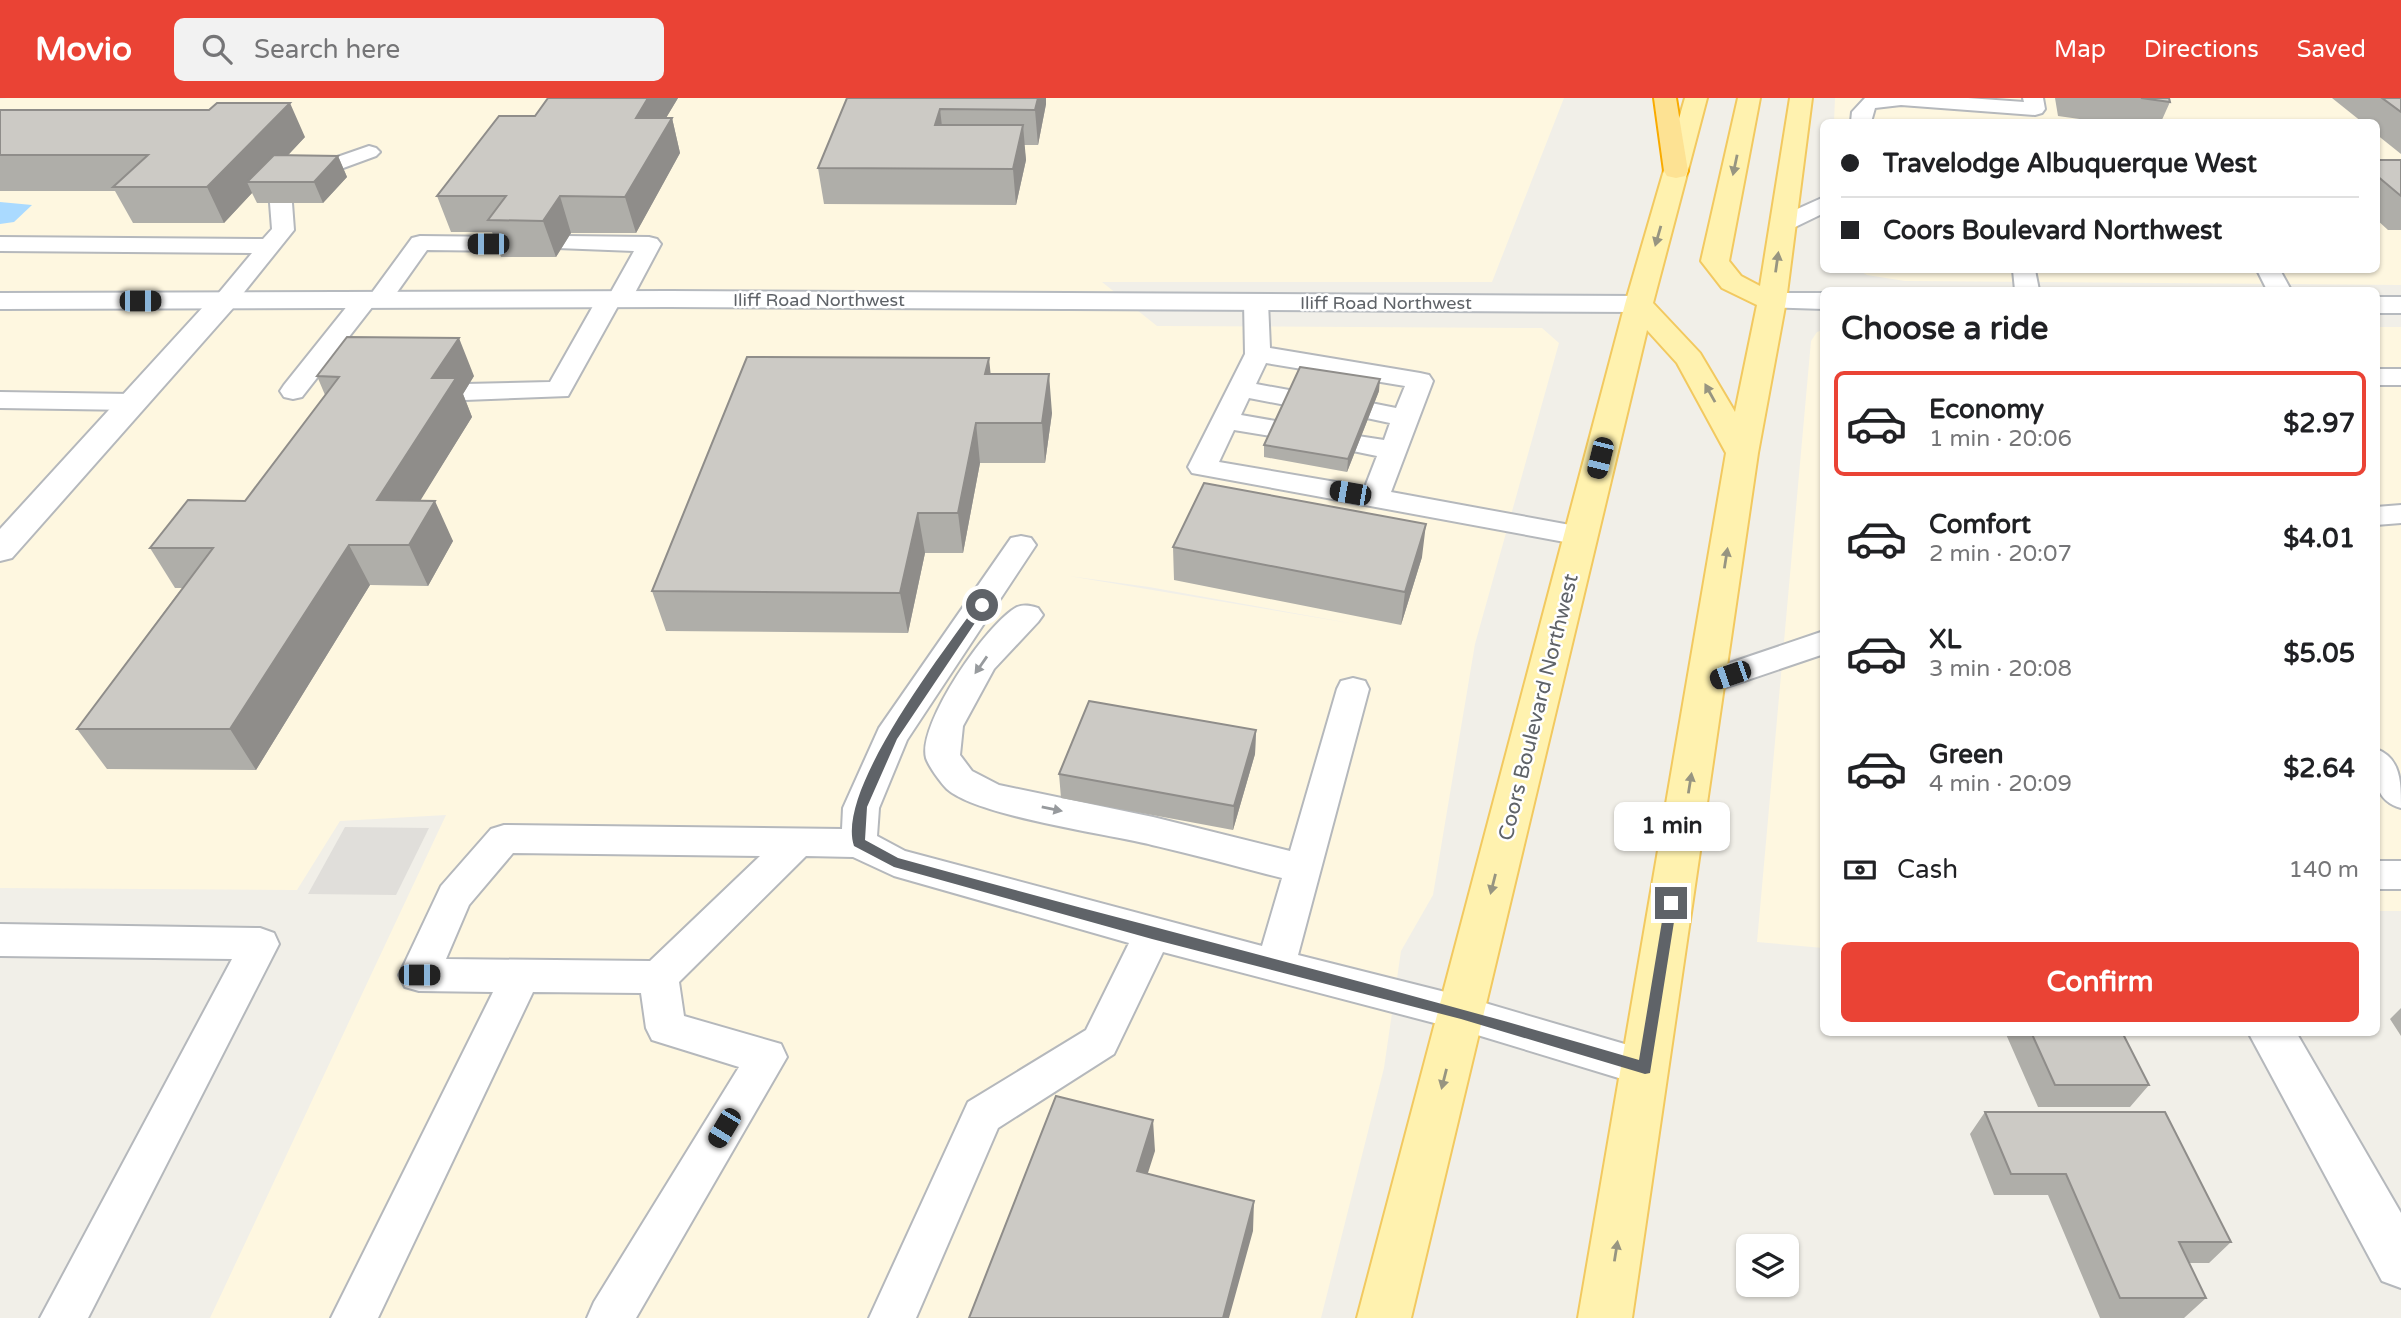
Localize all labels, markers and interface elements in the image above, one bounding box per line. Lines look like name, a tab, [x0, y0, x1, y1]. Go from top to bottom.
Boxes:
search box	[174, 18, 664, 81]
text: Movio	[35, 30, 132, 69]
icon: search	[198, 30, 236, 68]
text: Search here	[254, 34, 400, 65]
text: Map	[2054, 35, 2106, 64]
text: Directions	[2144, 35, 2259, 64]
text: Saved	[2297, 35, 2366, 64]
text: Travelodge Albuquerque West	[1883, 148, 2257, 179]
one-way arrow	[1729, 154, 1740, 176]
text: Coors Boulevard Northwest	[1883, 215, 2222, 246]
one-way arrow	[1652, 226, 1662, 247]
car	[468, 234, 510, 255]
one-way arrow	[1772, 251, 1783, 273]
street label: Iliff Road Northwest	[733, 289, 905, 311]
car	[120, 291, 162, 312]
street label: Iliff Road Northwest	[1300, 292, 1472, 314]
text: Choose a ride	[1841, 310, 2048, 348]
one-way arrow	[1704, 383, 1716, 403]
icon: car	[1845, 392, 1908, 455]
text: Economy	[1929, 394, 2044, 425]
text: $2.97	[2283, 408, 2355, 439]
text: 1 min · 20:06	[1929, 425, 2072, 453]
car	[1585, 435, 1616, 481]
car	[1328, 479, 1373, 507]
icon: car	[1845, 507, 1908, 570]
text: Comfort	[1929, 509, 2031, 540]
text: $4.01	[2283, 523, 2355, 554]
text: 2 min · 20:07	[1929, 540, 2072, 568]
one-way arrow	[1721, 547, 1732, 569]
street label: Coors Boulevard Northwest	[1493, 571, 1584, 843]
route start	[966, 589, 998, 621]
icon: car	[1845, 622, 1908, 685]
text: XL	[1929, 624, 1961, 655]
text: $5.05	[2283, 638, 2355, 669]
text: 3 min · 20:08	[1929, 655, 2072, 683]
one-way arrow	[974, 656, 988, 674]
car	[1707, 658, 1754, 692]
icon: car	[1845, 737, 1908, 800]
text: Green	[1929, 739, 2004, 770]
text: $2.64	[2283, 753, 2355, 784]
text: 4 min · 20:09	[1929, 770, 2072, 798]
one-way arrow	[1685, 772, 1696, 794]
callout: 1 min	[1613, 802, 1729, 850]
one-way arrow	[1041, 804, 1063, 815]
text: 1 min	[1641, 812, 1703, 840]
icon: cash	[1841, 851, 1879, 889]
text: Cash	[1897, 854, 1958, 885]
text: 140 m	[2289, 856, 2359, 884]
one-way arrow	[1487, 873, 1498, 895]
route end	[1655, 887, 1687, 919]
button: Confirm	[1841, 942, 2359, 1022]
car	[399, 965, 441, 986]
one-way arrow	[1438, 1068, 1449, 1090]
car	[705, 1105, 744, 1151]
map controls	[1736, 1234, 1799, 1297]
button: layers	[1736, 1234, 1799, 1297]
one-way arrow	[1611, 1240, 1622, 1262]

